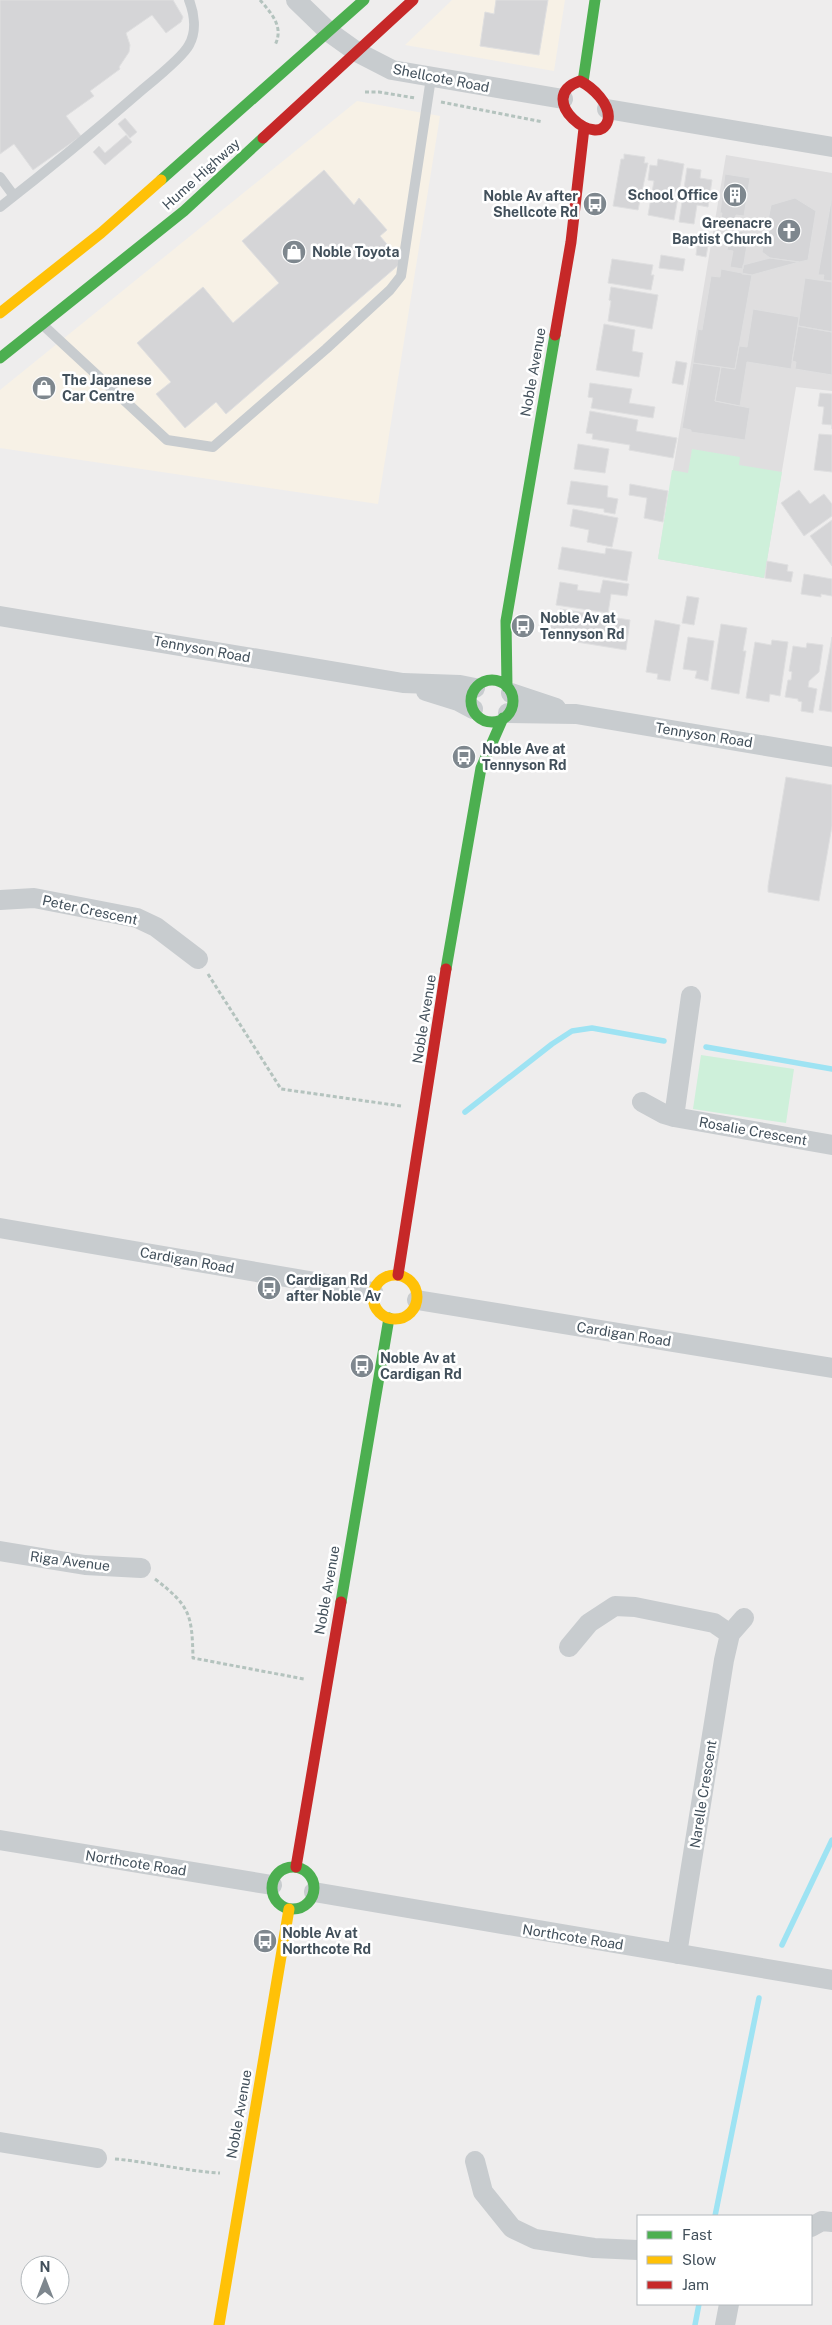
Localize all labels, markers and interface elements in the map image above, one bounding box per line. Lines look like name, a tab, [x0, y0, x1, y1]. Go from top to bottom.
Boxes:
street label: Shellcote Road	[391, 61, 491, 95]
street label: Hume Highway	[159, 135, 243, 213]
building icon: School Office	[722, 182, 748, 208]
place label: School Office	[628, 187, 718, 203]
place label: Noble Av after Shellcote Rd	[483, 188, 578, 220]
bus stop icon: Noble Av after Shellcote Rd	[582, 191, 608, 217]
place label: Greenacre Baptist Church	[672, 215, 772, 247]
church icon: Greenacre Baptist Church	[776, 218, 802, 244]
shop icon: Noble Toyota	[281, 239, 307, 265]
place label: Noble Toyota	[312, 244, 399, 260]
street label: Noble Avenue	[517, 326, 549, 418]
place label: The Japanese Car Centre	[62, 372, 152, 404]
shop icon: The Japanese Car Centre	[31, 375, 57, 401]
place label: Noble Av at Tennyson Rd	[540, 610, 625, 642]
bus stop icon: Noble Av at Tennyson Rd	[510, 613, 536, 639]
street label: Tennyson Road	[152, 633, 252, 665]
street label: Tennyson Road	[654, 719, 754, 751]
place label: Noble Ave at Tennyson Rd	[482, 741, 567, 773]
bus stop icon: Noble Ave at Tennyson Rd	[451, 744, 477, 770]
street label: Peter Crescent	[41, 892, 139, 928]
street label: Noble Avenue	[409, 973, 439, 1065]
street label: Rosalie Crescent	[698, 1114, 808, 1148]
street label: Cardigan Road	[139, 1244, 235, 1276]
place label: Cardigan Rd after Noble Av	[286, 1272, 382, 1304]
bus stop icon: Cardigan Rd after Noble Av	[256, 1275, 282, 1301]
street label: Cardigan Road	[576, 1319, 672, 1349]
place label: Noble Av at Cardigan Rd	[380, 1350, 462, 1382]
bus stop icon: Noble Av at Cardigan Rd	[349, 1353, 375, 1379]
street label: Noble Avenue	[311, 1544, 343, 1636]
street label: Riga Avenue	[29, 1548, 111, 1574]
street label: Narelle Crescent	[687, 1739, 719, 1849]
street label: Northcote Road	[84, 1847, 188, 1879]
street label: Northcote Road	[521, 1921, 625, 1953]
place label: Noble Av at Northcote Rd	[282, 1925, 371, 1957]
bus stop icon: Noble Av at Northcote Rd	[252, 1928, 278, 1954]
street label: Noble Avenue	[223, 2068, 255, 2160]
legend	[637, 2215, 812, 2305]
text: Fast	[682, 2226, 712, 2243]
text: Slow	[682, 2251, 717, 2268]
north arrow	[20, 2255, 70, 2305]
text: N	[40, 2259, 50, 2275]
text: Jam	[682, 2276, 709, 2293]

